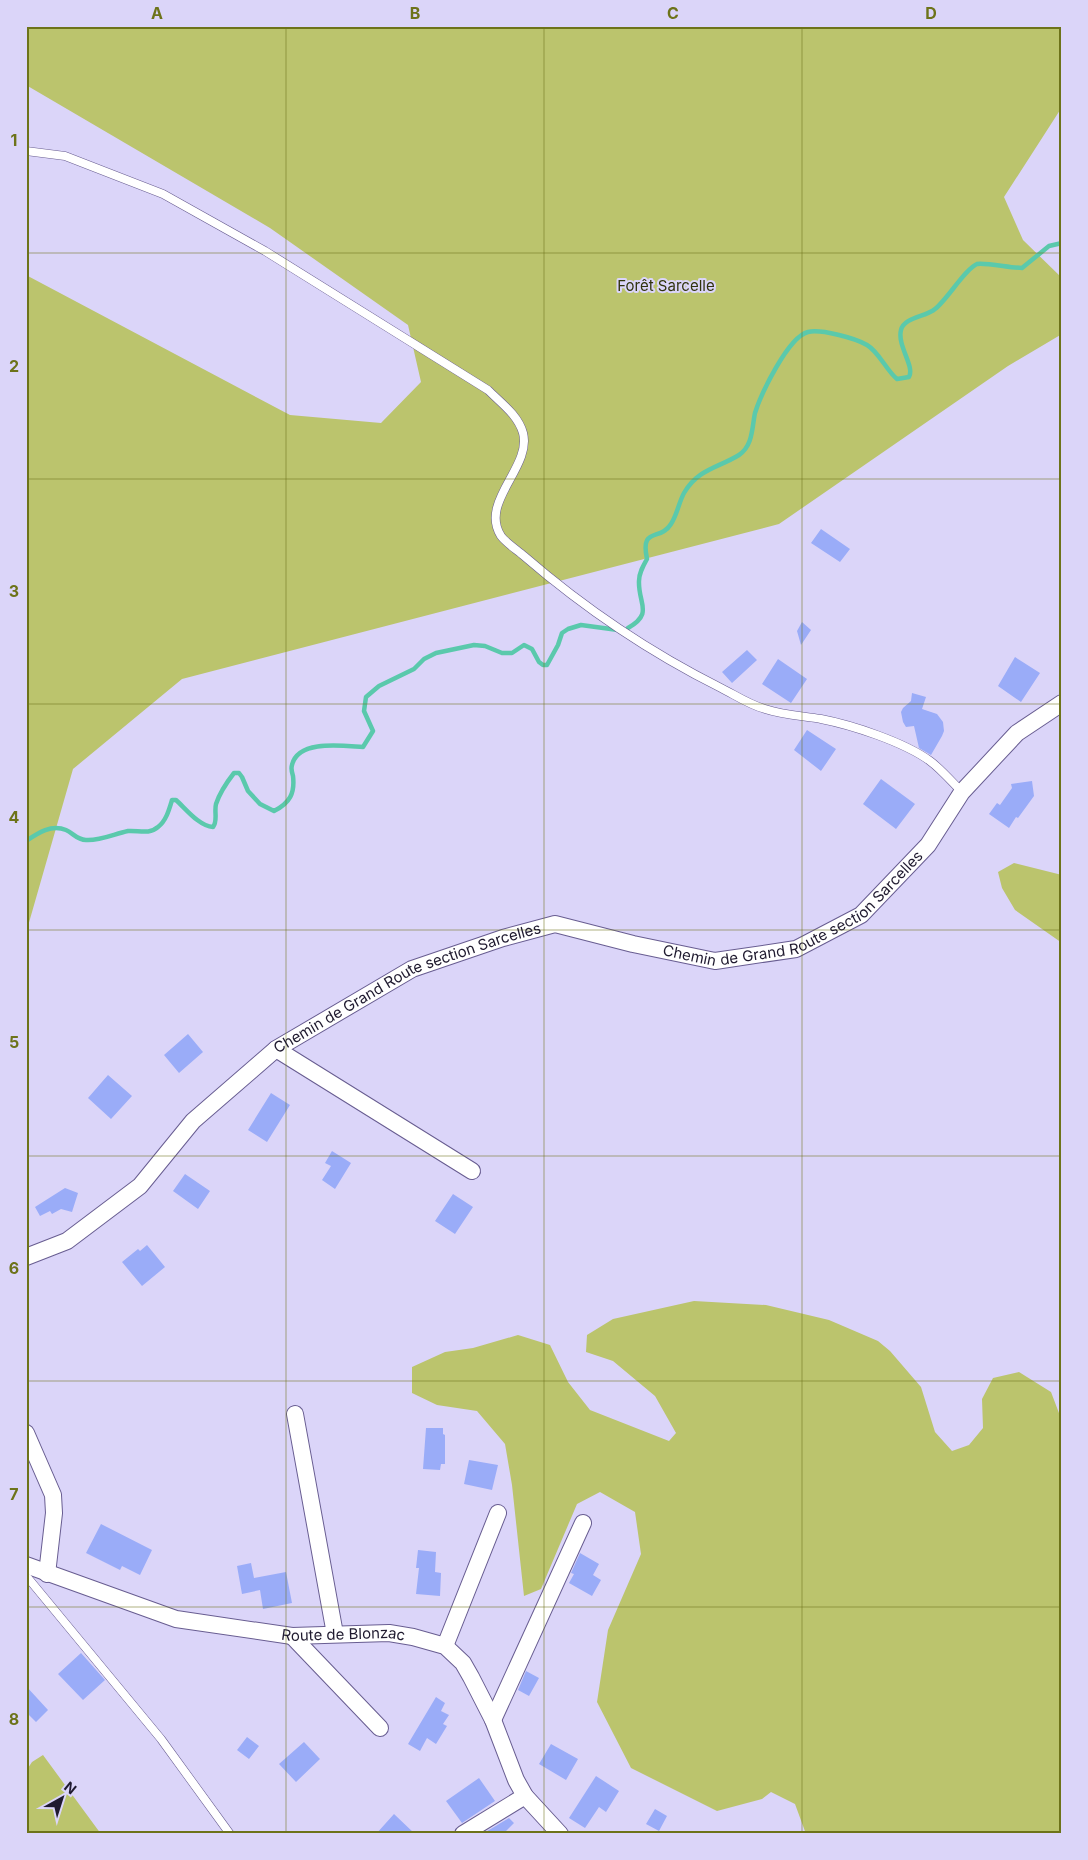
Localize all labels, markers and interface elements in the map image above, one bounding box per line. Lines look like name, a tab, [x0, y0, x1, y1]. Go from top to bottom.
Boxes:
text: A	[151, 3, 163, 23]
text: B	[410, 3, 420, 23]
text: C	[667, 3, 679, 23]
text: D	[925, 3, 937, 23]
text: 1	[11, 130, 17, 150]
park label: Forêt Sarcelle	[617, 276, 715, 295]
text: 2	[9, 356, 19, 376]
text: 3	[9, 581, 19, 601]
text: 4	[9, 807, 20, 827]
street label: Chemin de Grand Route section Sarcelles	[661, 846, 927, 970]
street label: Chemin de Grand Route section Sarcelles	[270, 918, 543, 1057]
text: 5	[9, 1032, 19, 1052]
text: 6	[9, 1258, 19, 1278]
text: 7	[9, 1484, 19, 1504]
street label: Route de Blonzac	[280, 1623, 407, 1645]
text: 8	[9, 1709, 19, 1729]
north arrow	[38, 1772, 88, 1822]
text: N	[61, 1778, 80, 1797]

